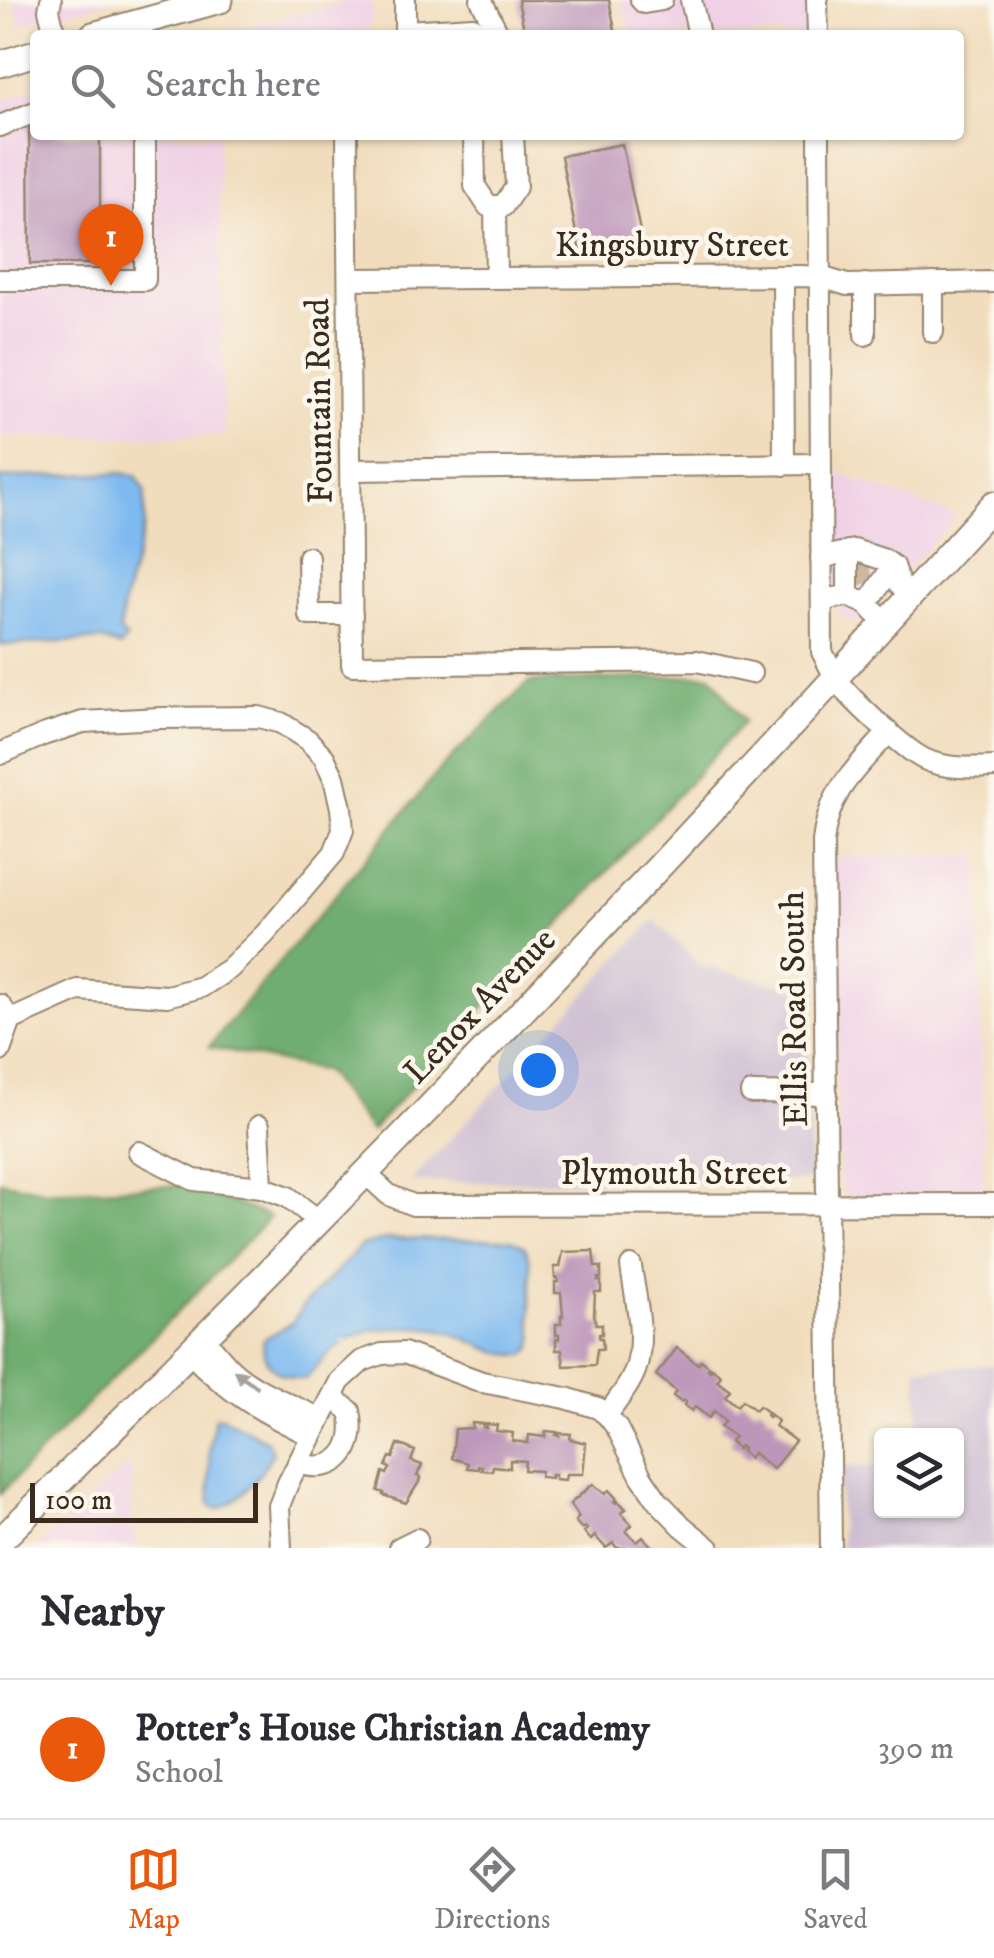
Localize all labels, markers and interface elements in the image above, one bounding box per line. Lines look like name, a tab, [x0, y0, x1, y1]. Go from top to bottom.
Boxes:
search box	[30, 30, 964, 140]
icon: search	[65, 58, 120, 113]
text: Search here	[145, 61, 321, 109]
pin: 1	[78, 204, 144, 286]
street label: Kingsbury Street	[555, 224, 789, 268]
street label: Fountain Road	[296, 297, 344, 504]
street label: Ellis Road South	[771, 891, 819, 1127]
street label: Lenox Avenue	[395, 919, 566, 1094]
your location	[513, 1045, 564, 1096]
street label: Plymouth Street	[561, 1152, 787, 1196]
one-way arrow	[232, 1370, 259, 1389]
map controls	[874, 1428, 964, 1518]
button: layers	[874, 1428, 964, 1518]
scale bar	[30, 1478, 258, 1522]
text: 100 m	[45, 1483, 112, 1518]
text: Nearby	[40, 1587, 164, 1639]
text: Potter's House Christian Academy	[135, 1705, 649, 1753]
text: 1	[67, 1729, 78, 1769]
text: 390 m	[878, 1729, 954, 1769]
text: School	[135, 1753, 223, 1793]
tab: Map	[126, 1842, 181, 1937]
tab: Directions	[434, 1842, 550, 1937]
tab: Saved	[803, 1842, 868, 1937]

